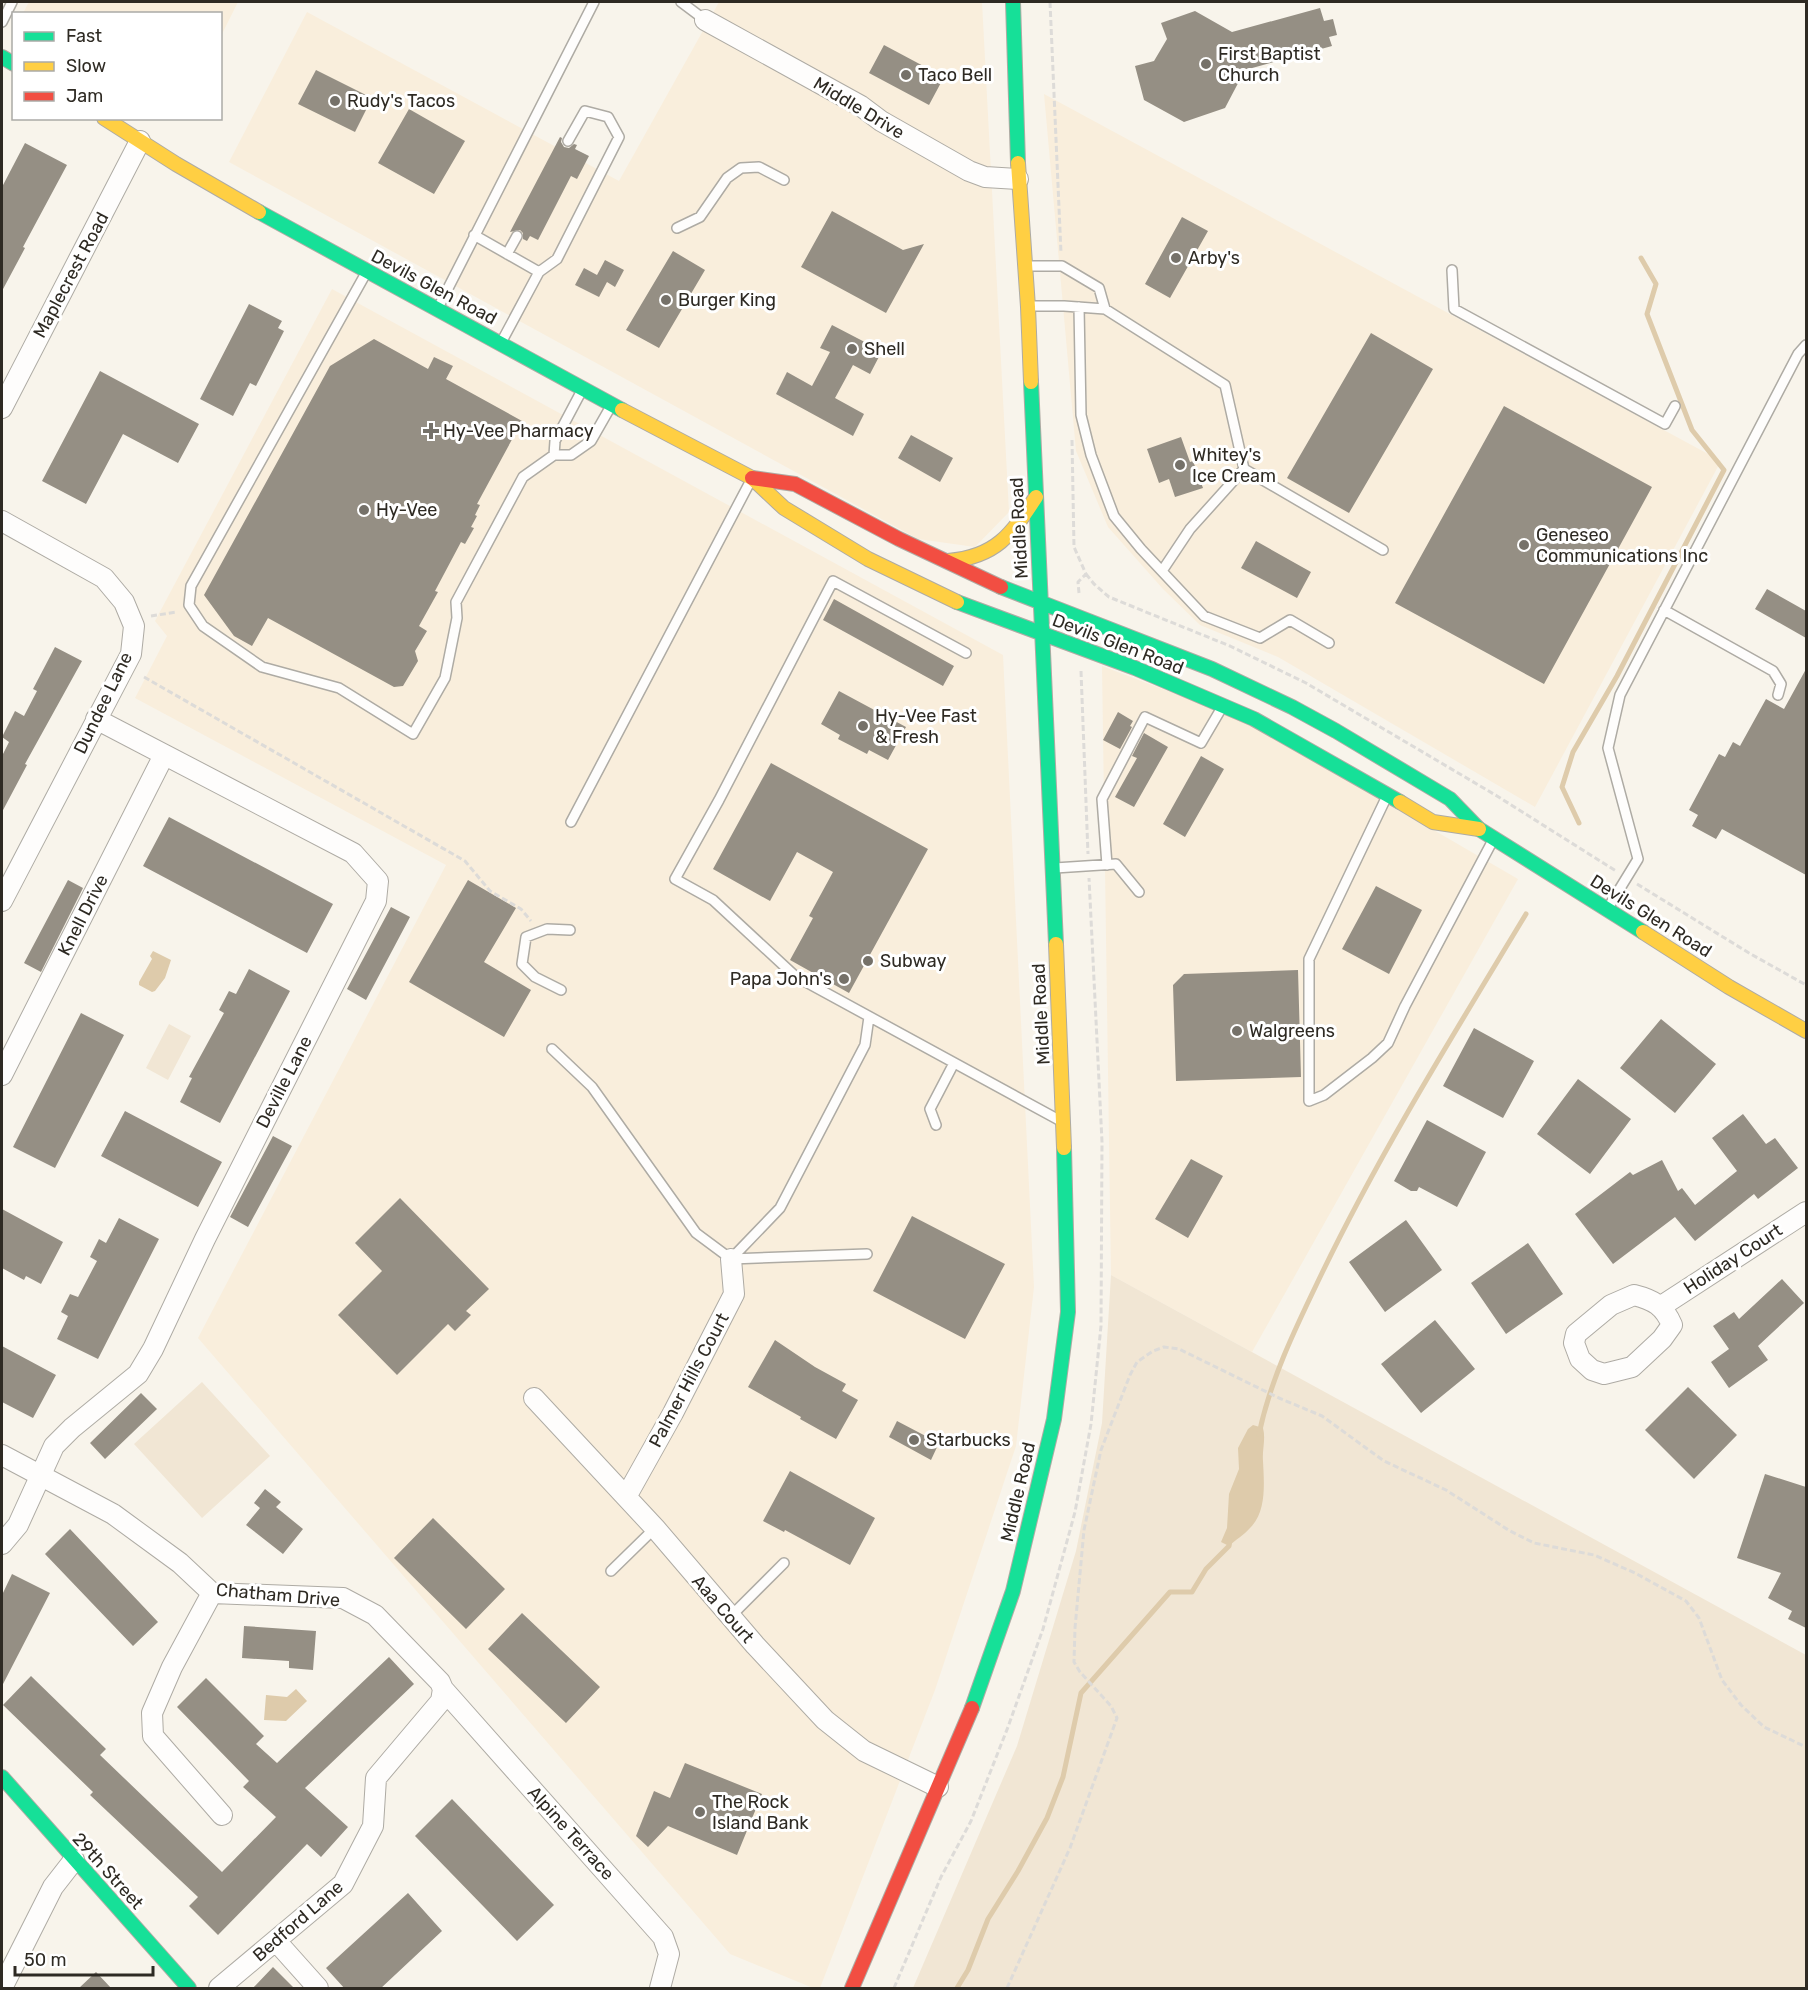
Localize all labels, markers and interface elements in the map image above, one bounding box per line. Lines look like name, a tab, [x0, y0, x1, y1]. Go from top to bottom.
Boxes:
legend	[12, 12, 222, 120]
text: Fast	[66, 25, 102, 47]
place label: First Baptist Church	[1218, 43, 1321, 86]
text: Slow	[66, 55, 106, 77]
marker: First Baptist Church	[1199, 57, 1213, 71]
place label: Taco Bell	[918, 64, 992, 86]
marker: Taco Bell	[899, 68, 913, 82]
street label: Middle Drive	[810, 72, 908, 144]
text: Jam	[66, 85, 103, 107]
place label: Rudy's Tacos	[347, 90, 455, 112]
marker: Rudy's Tacos	[328, 94, 342, 108]
street label: Maplecrest Road	[29, 208, 113, 342]
street label: Devils Glen Road	[367, 245, 501, 329]
place label: Arby's	[1188, 247, 1240, 269]
marker: Arby's	[1169, 251, 1183, 265]
place label: Burger King	[678, 289, 776, 311]
marker: Burger King	[659, 293, 673, 307]
place label: Shell	[864, 338, 905, 360]
marker: Shell	[845, 342, 859, 356]
place label: Hy-Vee Pharmacy	[443, 420, 594, 442]
marker: Hy-Vee Pharmacy	[424, 424, 438, 438]
place label: Whitey's Ice Cream	[1192, 444, 1276, 487]
marker: Whitey's Ice Cream	[1173, 458, 1187, 472]
street label: Middle Road	[1005, 477, 1033, 579]
place label: Hy-Vee	[376, 499, 437, 521]
marker: Hy-Vee	[357, 503, 371, 517]
place label: Geneseo Communications Inc	[1536, 524, 1708, 567]
marker: Geneseo Communications Inc	[1517, 538, 1531, 552]
street label: Devils Glen Road	[1049, 609, 1187, 679]
street label: Dundee Lane	[69, 649, 137, 757]
place label: Hy-Vee Fast & Fresh	[875, 705, 977, 748]
marker: Hy-Vee Fast & Fresh	[856, 719, 870, 733]
street label: Devils Glen Road	[1586, 870, 1716, 962]
street label: Knell Drive	[53, 871, 113, 959]
place label: Subway	[880, 950, 946, 972]
marker: Subway	[861, 954, 875, 968]
street label: Middle Road	[1027, 963, 1055, 1065]
place label: Papa John's	[730, 968, 832, 990]
marker: Papa John's	[837, 972, 851, 986]
place label: Walgreens	[1249, 1020, 1335, 1042]
marker: Walgreens	[1230, 1024, 1244, 1038]
street label: Deville Lane	[251, 1032, 317, 1132]
street label: Holiday Court	[1680, 1219, 1786, 1299]
street label: Palmer Hills Court	[644, 1309, 734, 1451]
place label: Starbucks	[926, 1429, 1011, 1451]
marker: Starbucks	[907, 1433, 921, 1447]
street label: Middle Road	[996, 1440, 1040, 1544]
street label: Aaa Court	[687, 1570, 759, 1648]
street label: Chatham Drive	[215, 1579, 341, 1611]
street label: Alpine Terrace	[523, 1782, 619, 1884]
place label: The Rock Island Bank	[712, 1791, 809, 1834]
marker: The Rock Island Bank	[693, 1805, 707, 1819]
street label: 29th Street	[68, 1828, 148, 1914]
street label: Bedford Lane	[248, 1876, 348, 1966]
scale bar	[15, 1939, 153, 1977]
text: 50 m	[24, 1949, 67, 1971]

